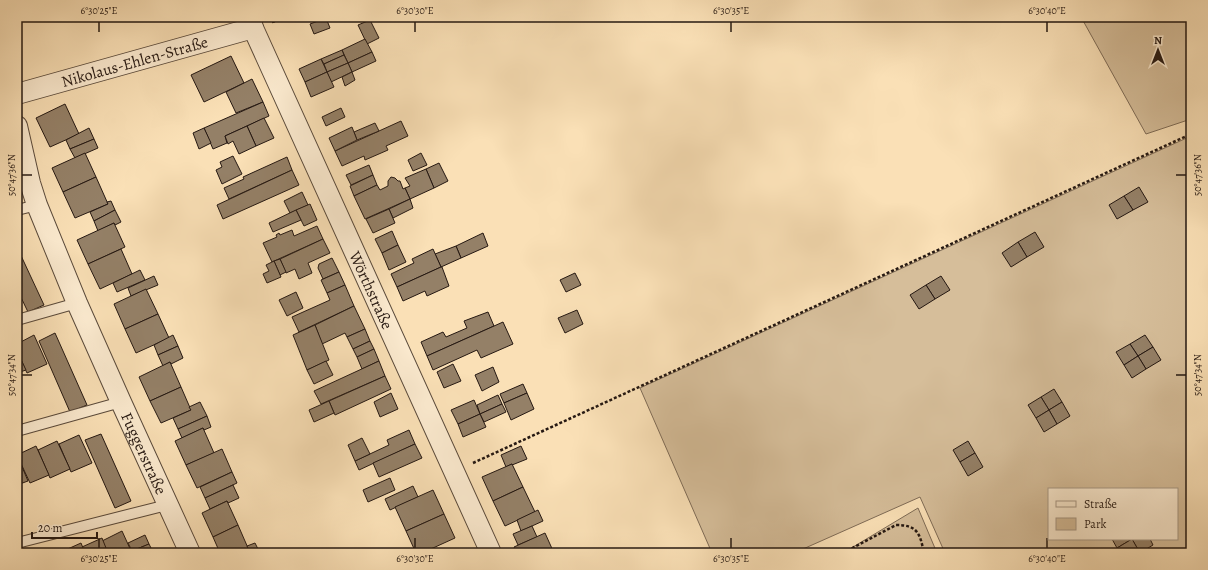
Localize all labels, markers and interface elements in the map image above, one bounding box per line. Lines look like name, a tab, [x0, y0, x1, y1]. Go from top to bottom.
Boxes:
text: 6°30'25"E	[81, 4, 117, 17]
text: 6°30'30"E	[396, 4, 434, 17]
text: 6°30'35"E	[713, 4, 749, 17]
text: 6°30'40"E	[1028, 4, 1066, 17]
north arrow	[1138, 30, 1178, 70]
street label: Nikolaus-Ehlen-Straße	[59, 31, 211, 93]
text: N	[1154, 33, 1162, 48]
text: 50°47'36"N	[5, 154, 18, 196]
text: 50°47'36"N	[1191, 154, 1204, 196]
street label: Wörthstraße	[343, 247, 398, 333]
text: 50°47'34"N	[5, 354, 18, 396]
text: 50°47'34"N	[1191, 354, 1204, 396]
street label: Fuggerstraße	[115, 409, 172, 498]
legend	[1048, 488, 1178, 540]
text: Straße	[1084, 496, 1117, 512]
scale bar	[32, 514, 97, 540]
text: Park	[1084, 516, 1107, 532]
text: 20 m	[38, 520, 62, 536]
text: 6°30'25"E	[81, 552, 117, 565]
text: 6°30'30"E	[396, 552, 434, 565]
text: 6°30'35"E	[713, 552, 749, 565]
text: 6°30'40"E	[1028, 552, 1066, 565]

